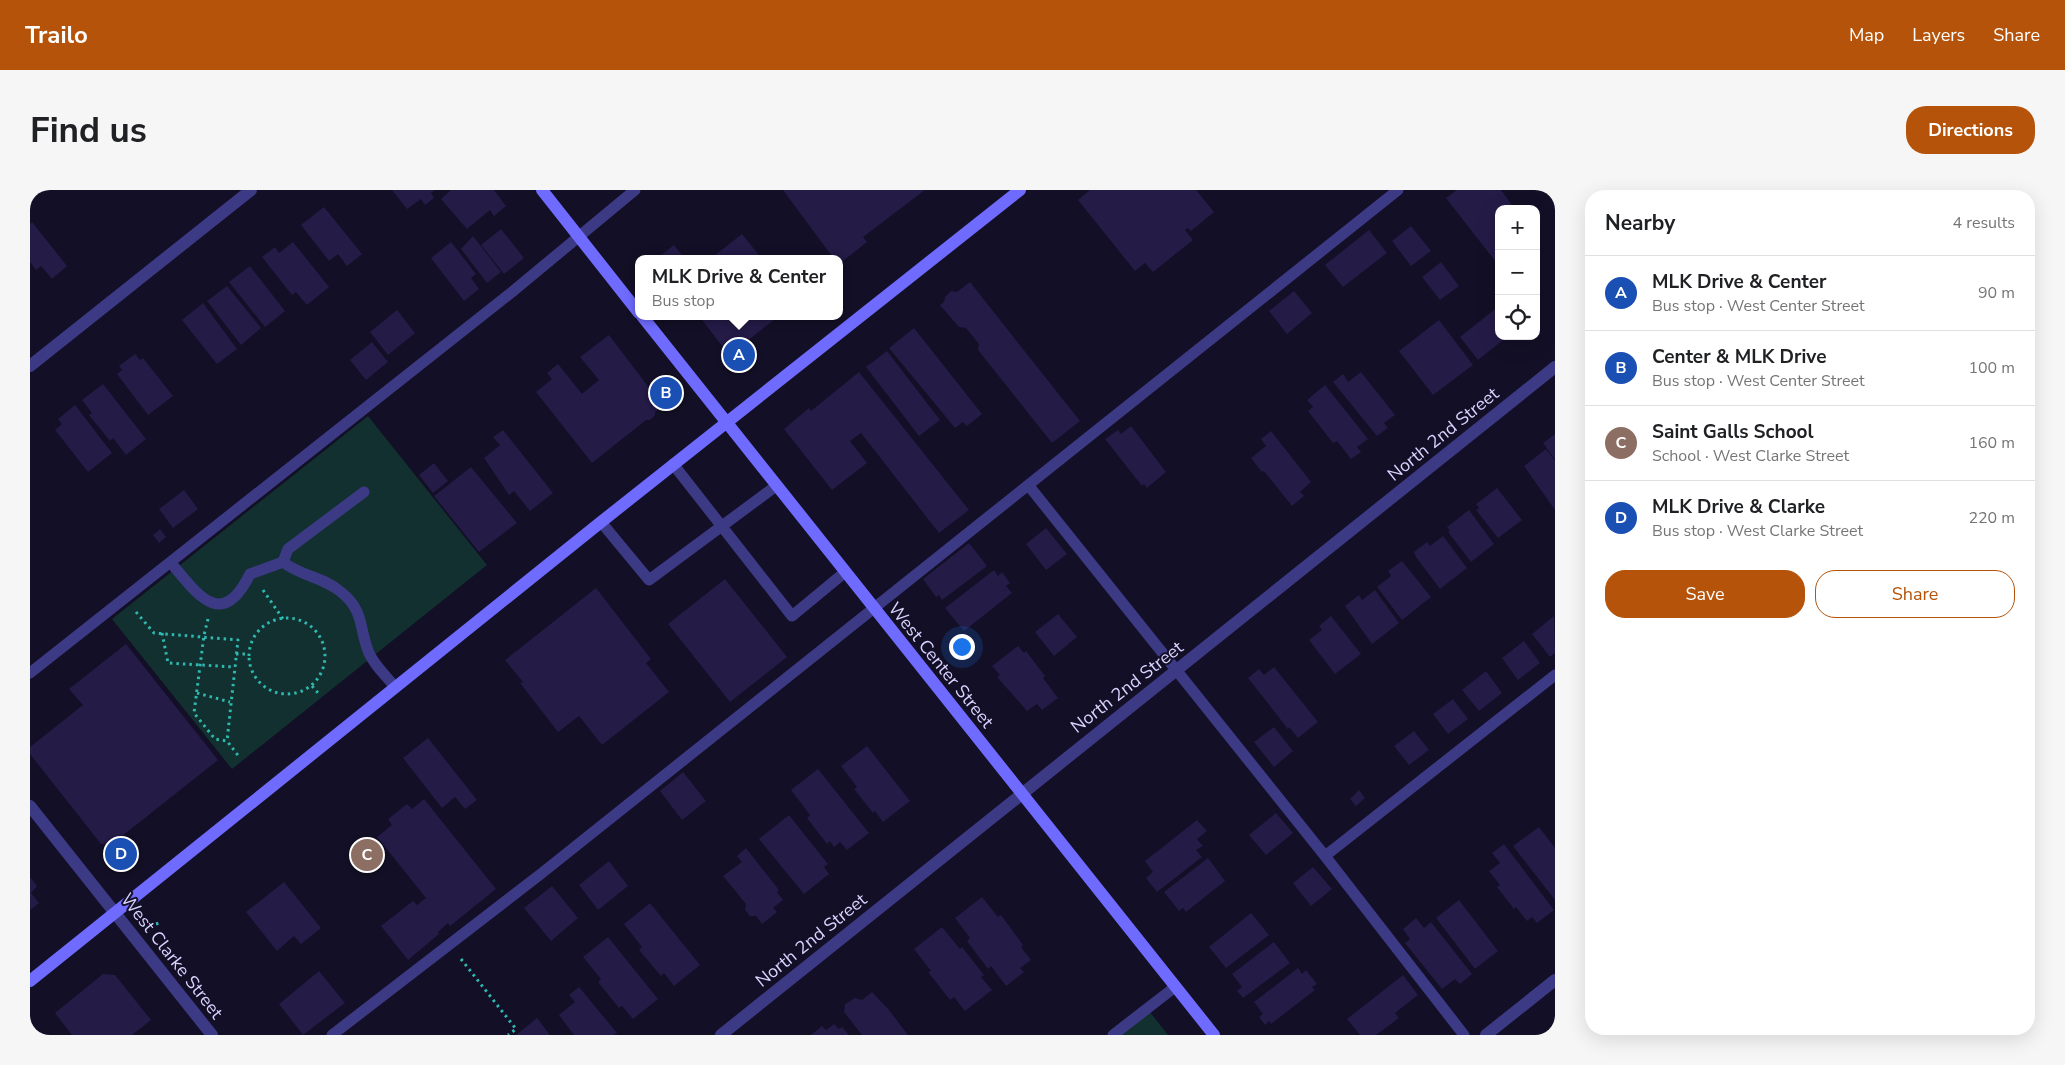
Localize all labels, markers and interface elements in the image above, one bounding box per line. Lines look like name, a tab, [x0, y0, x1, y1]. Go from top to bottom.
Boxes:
text: Trailo	[25, 19, 88, 51]
text: Map	[1849, 23, 1884, 47]
text: Layers	[1912, 23, 1965, 47]
text: Share	[1993, 23, 2040, 47]
button: Directions	[1906, 106, 2035, 154]
text: Find us	[30, 107, 147, 154]
map controls	[1495, 205, 1540, 340]
button: +	[1495, 205, 1540, 250]
text: Nearby	[1605, 209, 1675, 237]
text: 4 results	[1953, 212, 2015, 234]
button: −	[1495, 250, 1540, 295]
popup	[635, 255, 843, 320]
text: MLK Drive & Center	[652, 264, 826, 290]
text: MLK Drive & Center	[1652, 269, 1826, 295]
text: A	[1615, 282, 1627, 304]
text: 90 m	[1978, 282, 2015, 304]
text: Bus stop	[652, 290, 715, 312]
button: locate	[1495, 295, 1540, 340]
text: Bus stop · West Center Street	[1652, 295, 1865, 317]
pin: A	[723, 336, 755, 374]
text: Center & MLK Drive	[1652, 344, 1826, 370]
text: B	[1615, 357, 1627, 379]
text: 100 m	[1968, 357, 2015, 379]
text: Bus stop · West Center Street	[1652, 370, 1865, 392]
pin: B	[650, 374, 682, 412]
street label: North 2nd Street	[1382, 381, 1504, 486]
text: Saint Galls School	[1652, 419, 1814, 445]
text: C	[1616, 432, 1626, 454]
text: 160 m	[1968, 432, 2015, 454]
text: School · West Clarke Street	[1652, 445, 1849, 467]
text: MLK Drive & Clarke	[1652, 494, 1825, 520]
text: D	[1615, 507, 1627, 529]
text: 220 m	[1968, 507, 2015, 529]
text: Bus stop · West Clarke Street	[1652, 520, 1863, 542]
button: Save	[1605, 570, 1805, 618]
button: Share	[1815, 570, 2015, 618]
street label: West Center Street	[883, 597, 1000, 733]
your location	[949, 634, 975, 660]
street label: North 2nd Street	[1066, 635, 1189, 739]
pin: D	[105, 835, 137, 873]
pin: C	[351, 836, 383, 874]
street label: North 2nd Street	[750, 887, 872, 992]
street label: West Clarke Street	[115, 888, 229, 1024]

